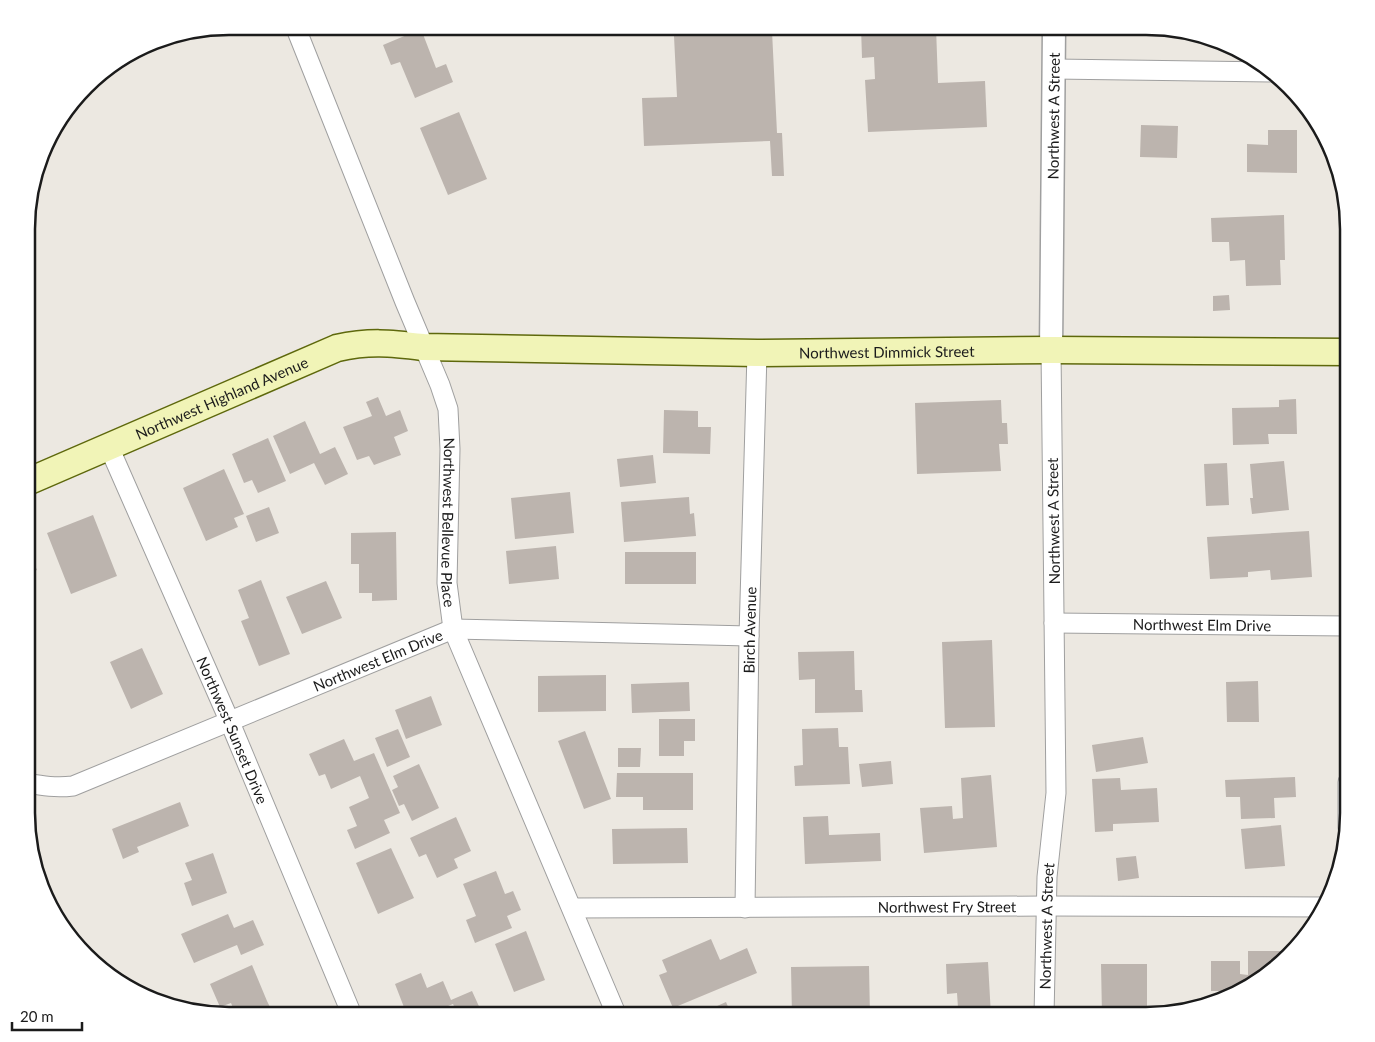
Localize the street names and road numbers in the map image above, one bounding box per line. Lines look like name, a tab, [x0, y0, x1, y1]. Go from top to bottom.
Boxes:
street label: Northwest A Street	[1044, 52, 1063, 180]
street label: Northwest Dimmick Street	[799, 342, 975, 362]
street label: Northwest Highland Avenue	[133, 353, 311, 443]
street label: Northwest Bellevue Place	[438, 437, 459, 608]
street label: Northwest A Street	[1043, 457, 1063, 584]
street label: Birch Avenue	[739, 586, 759, 674]
street label: Northwest Elm Drive	[1133, 615, 1271, 634]
street label: Northwest Elm Drive	[310, 625, 445, 695]
street label: Northwest Sunset Drive	[193, 654, 272, 807]
street label: Northwest A Street	[1036, 861, 1058, 990]
street label: Northwest Fry Street	[878, 897, 1017, 916]

